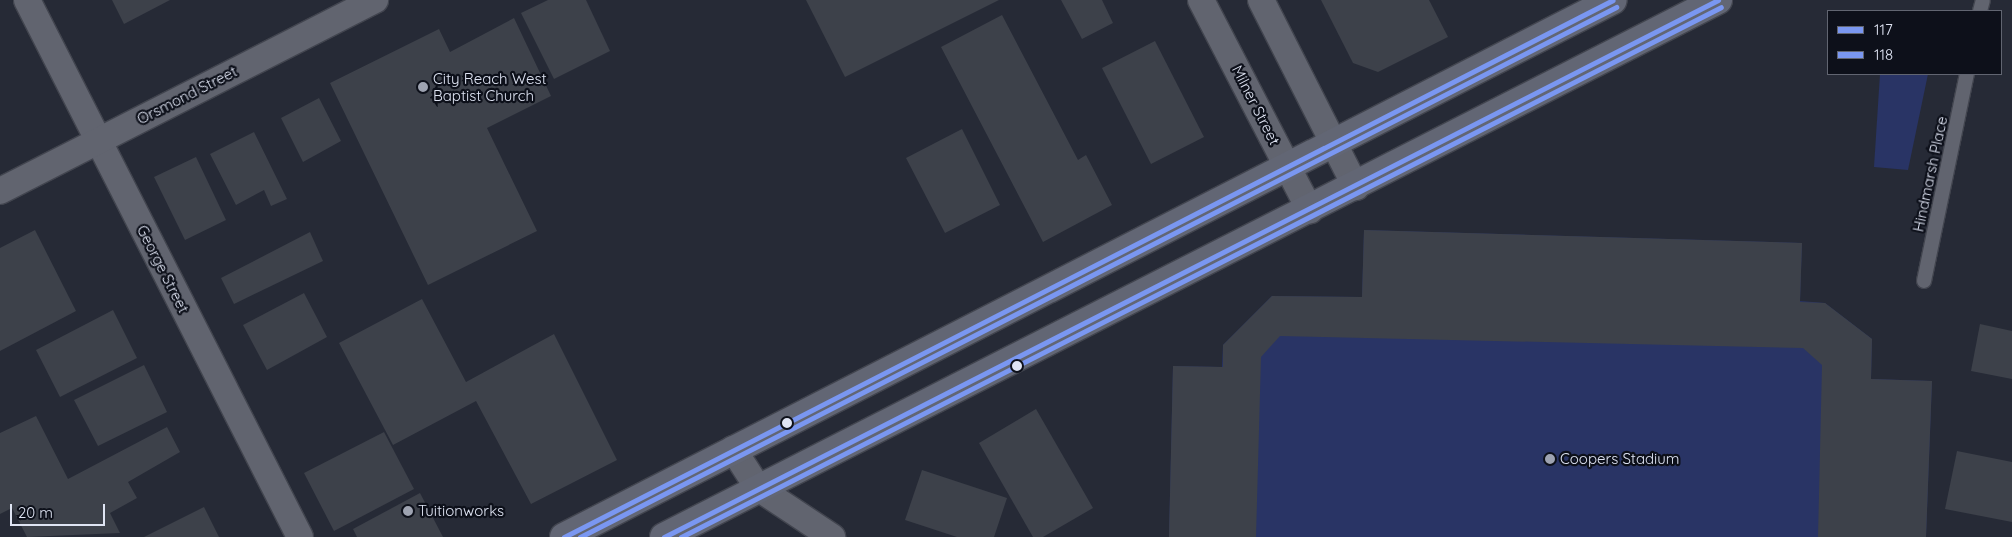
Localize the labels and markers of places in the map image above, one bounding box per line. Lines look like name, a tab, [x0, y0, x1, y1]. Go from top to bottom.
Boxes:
place label: City Reach West Baptist Church	[433, 69, 547, 104]
marker: City Reach West Baptist Church	[417, 81, 429, 93]
unlabelled marker	[1012, 361, 1022, 371]
unlabelled marker	[782, 418, 792, 428]
place label: Coopers Stadium	[1560, 450, 1680, 468]
marker: Coopers Stadium	[1544, 453, 1556, 465]
place label: Tuitionworks	[418, 502, 504, 520]
marker: Tuitionworks	[402, 505, 414, 517]

